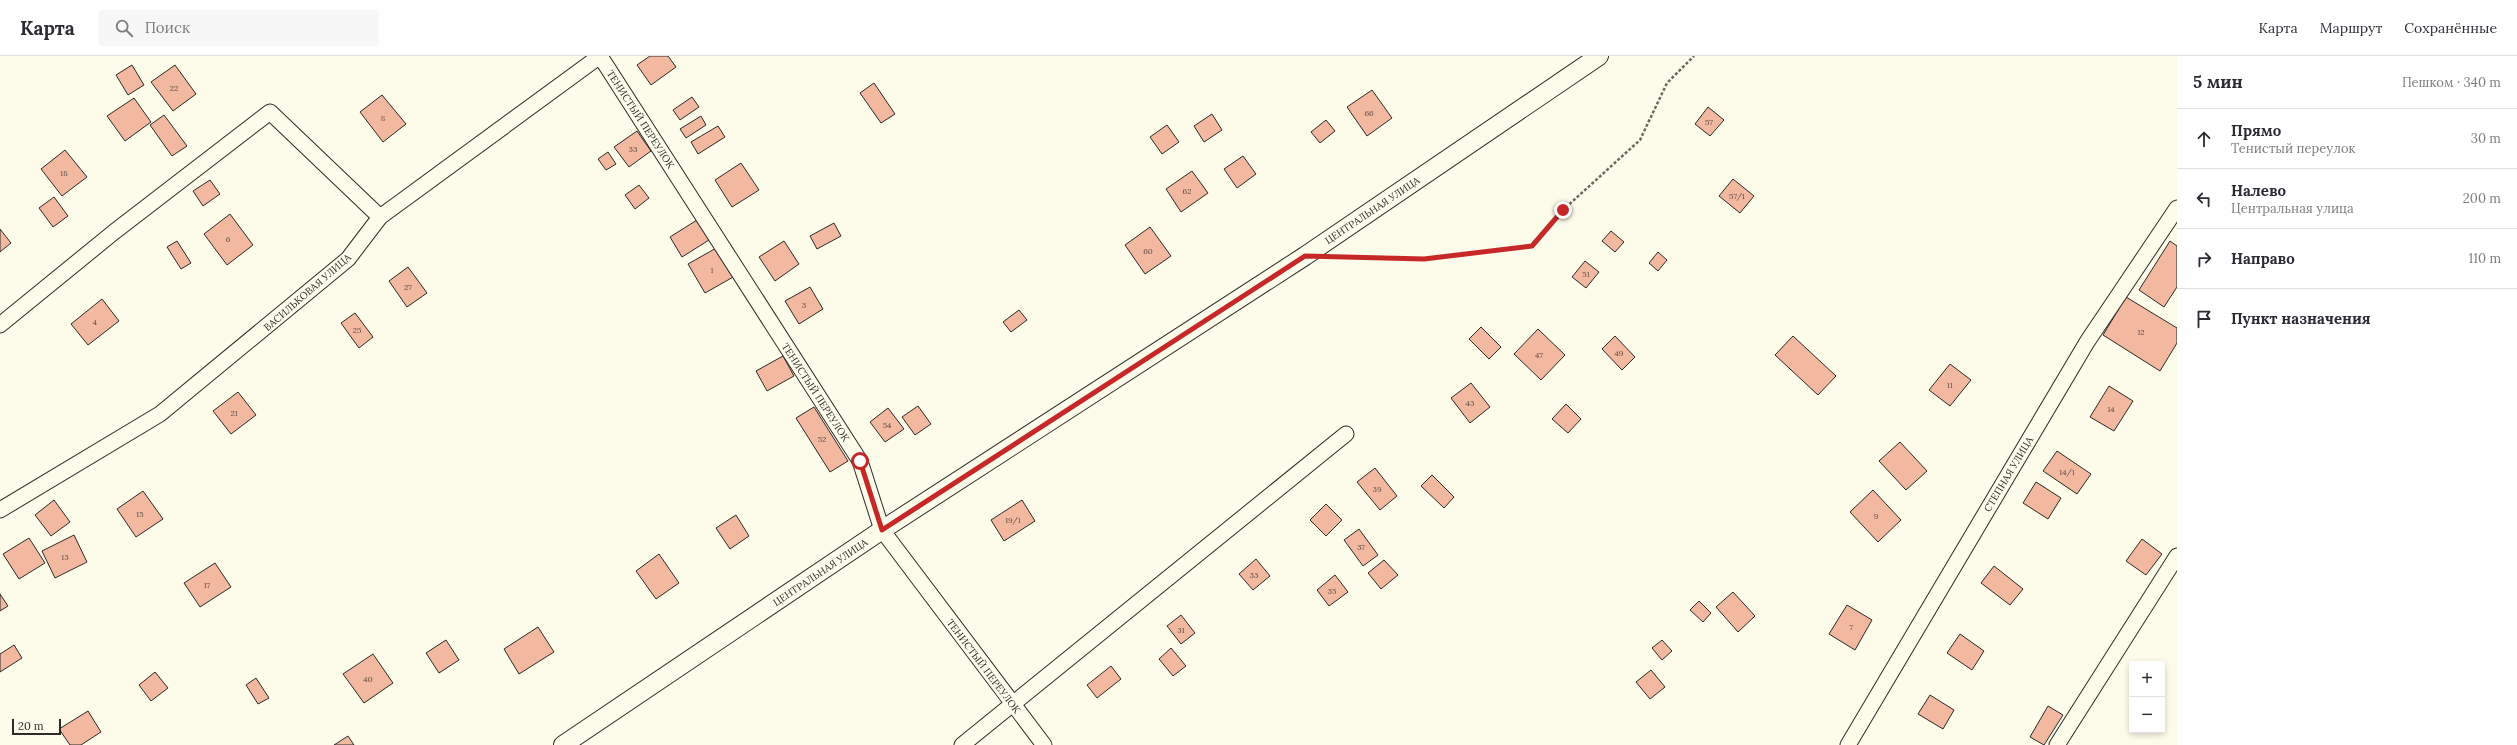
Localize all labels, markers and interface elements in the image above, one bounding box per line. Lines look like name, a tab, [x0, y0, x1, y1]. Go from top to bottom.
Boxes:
search box	[99, 10, 379, 46]
text: Карта	[20, 16, 75, 40]
icon: search	[113, 17, 135, 39]
text: Поиск	[145, 18, 190, 37]
text: Карта	[2258, 19, 2298, 37]
text: Маршрут	[2320, 19, 2382, 37]
text: Сохранённые	[2404, 19, 2497, 37]
street label: ТЕНИСТЫЙ ПЕРЕУЛОК	[604, 68, 677, 171]
text: 5 мин	[2193, 71, 2243, 93]
text: Пешком · 340 m	[2402, 74, 2501, 91]
house number: 22	[170, 83, 178, 93]
house number: 66	[1364, 108, 1374, 118]
house number: 8	[381, 113, 386, 123]
house number: 57	[1705, 117, 1713, 127]
text: Прямо	[2231, 121, 2281, 140]
icon: ahead	[2193, 128, 2215, 150]
text: 30 m	[2471, 130, 2501, 147]
text: Тенистый переулок	[2231, 140, 2355, 157]
house number: 33	[629, 144, 638, 154]
house number: 18	[60, 168, 68, 178]
street label: ЦЕНТРАЛЬНАЯ УЛИЦА	[1322, 173, 1423, 247]
text: Налево	[2231, 181, 2286, 200]
house number: 62	[1183, 186, 1191, 196]
icon: left	[2193, 188, 2215, 210]
text: 200 m	[2463, 190, 2501, 207]
house number: 57/1	[1729, 191, 1745, 202]
text: Центральная улица	[2231, 200, 2354, 217]
route end	[1554, 201, 1572, 219]
house number: 6	[226, 234, 231, 244]
house number: 60	[1143, 246, 1153, 256]
icon: right	[2193, 248, 2215, 270]
text: Направо	[2231, 249, 2295, 268]
street label: ВАСИЛЬКОВАЯ УЛИЦА	[261, 250, 354, 334]
text: 110 m	[2468, 250, 2501, 267]
house number: 1	[711, 265, 714, 275]
house number: 51	[1582, 269, 1590, 279]
house number: 27	[404, 282, 412, 292]
house number: 3	[802, 300, 807, 310]
icon: arrive	[2193, 308, 2215, 330]
text: Пункт назначения	[2231, 309, 2371, 328]
house number: 4	[93, 317, 98, 327]
house number: 25	[353, 325, 361, 335]
house number: 12	[2137, 327, 2145, 337]
street label: ТЕНИСТЫЙ ПЕРЕУЛОК	[779, 341, 852, 444]
house number: 49	[1615, 348, 1624, 358]
house number: 47	[1535, 350, 1543, 360]
house number: 11	[1947, 380, 1953, 390]
house number: 43	[1466, 398, 1475, 408]
house number: 14	[2107, 404, 2115, 414]
house number: 21	[230, 408, 238, 418]
house number: 54	[883, 420, 892, 430]
house number: 52	[818, 434, 826, 444]
street label: СТЕПНАЯ УЛИЦА	[1981, 434, 2036, 514]
route start	[851, 452, 869, 470]
house number: 14/1	[2059, 467, 2075, 478]
house number: 39	[1372, 484, 1382, 494]
house number: 15	[136, 509, 144, 519]
house number: 9	[1874, 511, 1879, 521]
house number: 19/1	[1005, 515, 1021, 526]
street label: ЦЕНТРАЛЬНАЯ УЛИЦА	[770, 535, 871, 609]
house number: 37	[1357, 542, 1365, 552]
house number: 13	[61, 552, 69, 562]
house number: 33	[1250, 570, 1259, 580]
house number: 17	[204, 580, 211, 590]
house number: 35	[1328, 586, 1336, 596]
street label: ТЕНИСТЫЙ ПЕРЕУЛОК	[944, 616, 1023, 716]
house number: 7	[1849, 622, 1853, 632]
house number: 31	[1177, 625, 1185, 635]
map controls	[2129, 661, 2165, 733]
button: +	[2129, 661, 2165, 697]
house number: 40	[363, 674, 373, 684]
button: −	[2129, 697, 2165, 733]
scale bar	[12, 717, 61, 736]
text: 20 m	[18, 719, 43, 733]

